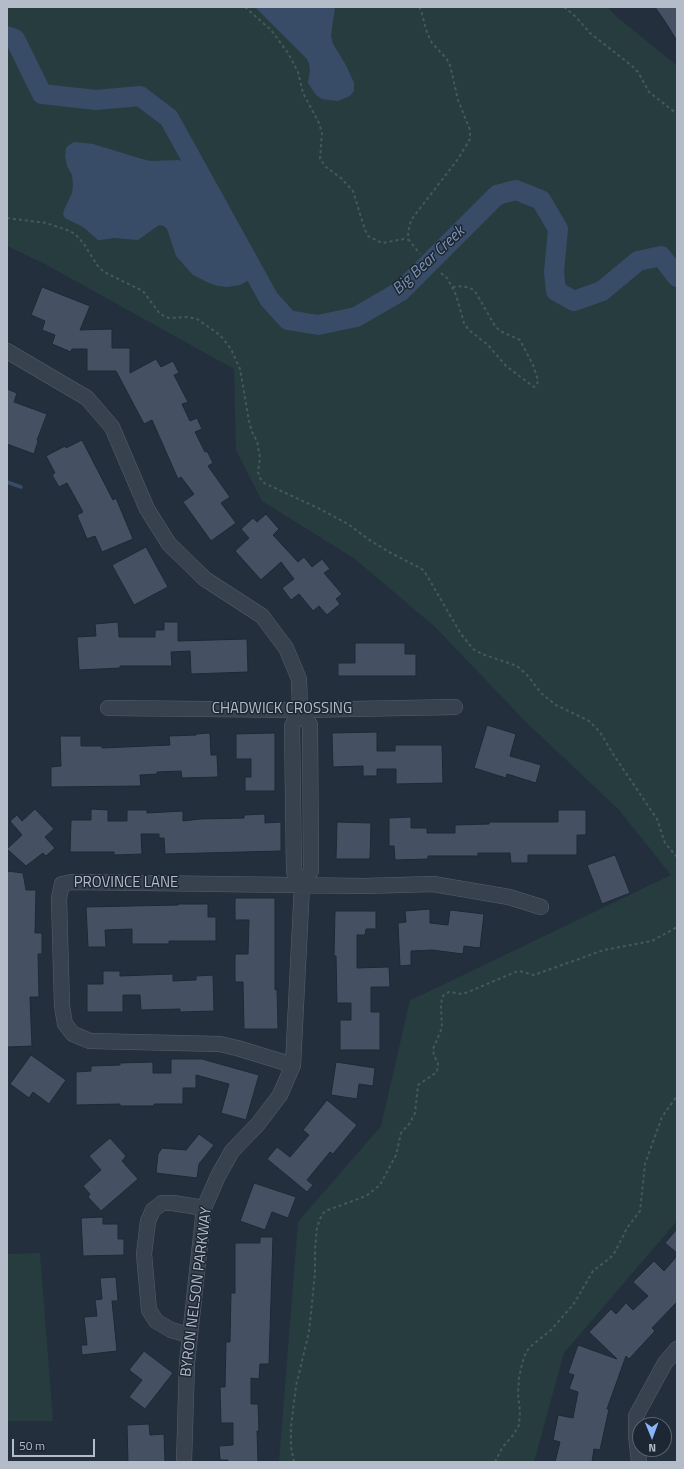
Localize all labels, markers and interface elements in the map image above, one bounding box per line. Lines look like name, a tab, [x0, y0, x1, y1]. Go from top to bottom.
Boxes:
water label: Big Bear Creek	[389, 223, 469, 299]
street label: CHADWICK CROSSING	[212, 700, 352, 718]
street label: PROVINCE LANE	[74, 874, 178, 892]
street label: BYRON NELSON PARKWAY	[178, 1206, 216, 1378]
north arrow	[632, 1417, 672, 1457]
scale bar	[14, 1431, 97, 1457]
text: 50 m	[19, 1436, 45, 1455]
text: N	[648, 1440, 656, 1456]

